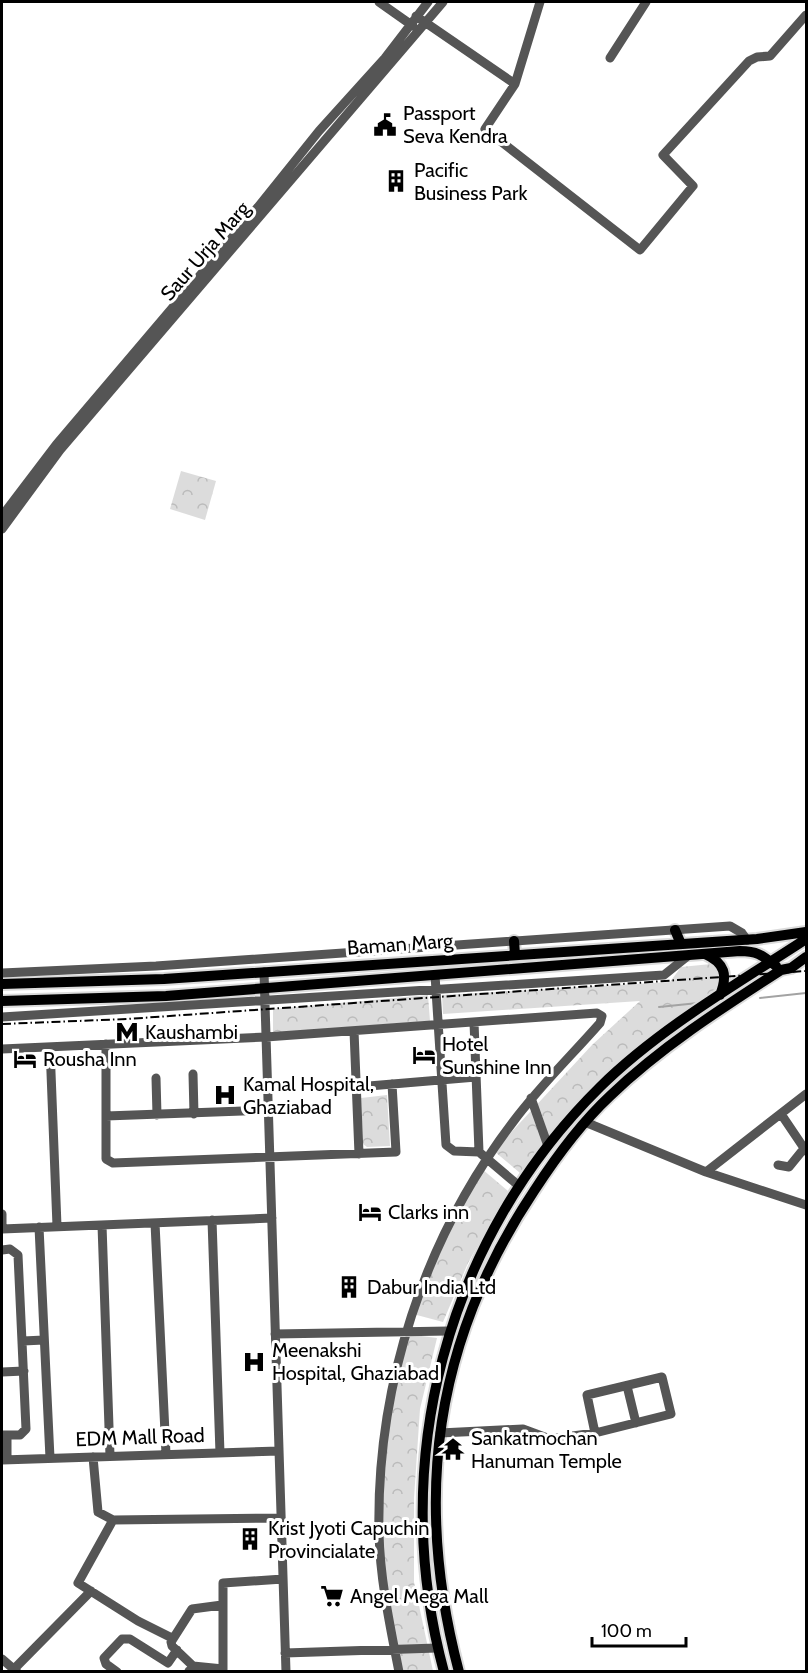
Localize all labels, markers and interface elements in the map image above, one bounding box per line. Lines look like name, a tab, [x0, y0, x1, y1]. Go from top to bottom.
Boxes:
place label: Passport Seva Kendra	[403, 101, 508, 148]
public building icon: Passport Seva Kendra	[372, 112, 398, 138]
place label: Pacific Business Park	[414, 158, 527, 205]
building icon: Pacific Business Park	[383, 168, 409, 194]
street label: Saur Urja Marg	[156, 196, 255, 305]
street label: Baman Marg	[346, 928, 455, 960]
metro station icon: Kaushambi	[114, 1019, 140, 1045]
place label: Kaushambi	[145, 1020, 238, 1044]
place label: Hotel Sunshine Inn	[442, 1032, 552, 1079]
hotel icon: Hotel Sunshine Inn	[411, 1042, 437, 1068]
hotel icon: Rousha Inn	[12, 1046, 38, 1072]
place label: Rousha Inn	[43, 1047, 137, 1071]
place label: Kamal Hospital, Ghaziabad	[243, 1072, 374, 1119]
hospital icon: Kamal Hospital, Ghaziabad	[212, 1082, 238, 1108]
hotel icon: Clarks inn	[357, 1199, 383, 1225]
place label: Clarks inn	[388, 1200, 469, 1224]
building icon: Dabur India Ltd	[336, 1274, 362, 1300]
place label: Dabur India Ltd	[367, 1275, 496, 1299]
place label: Meenakshi Hospital, Ghaziabad	[272, 1338, 439, 1385]
hospital icon: Meenakshi Hospital, Ghaziabad	[241, 1349, 267, 1375]
street label: EDM Mall Road	[75, 1423, 205, 1451]
place label: Sankatmochan Hanuman Temple	[471, 1426, 622, 1473]
temple icon: Sankatmochan Hanuman Temple	[440, 1436, 466, 1462]
place label: Krist Jyoti Capuchin Provincialate	[268, 1516, 429, 1563]
building icon: Krist Jyoti Capuchin Provincialate	[237, 1526, 263, 1552]
supermarket icon: Angel Mega Mall	[319, 1583, 345, 1609]
place label: Angel Mega Mall	[350, 1584, 489, 1608]
scale bar	[592, 1610, 686, 1648]
text: 100 m	[601, 1620, 652, 1642]

